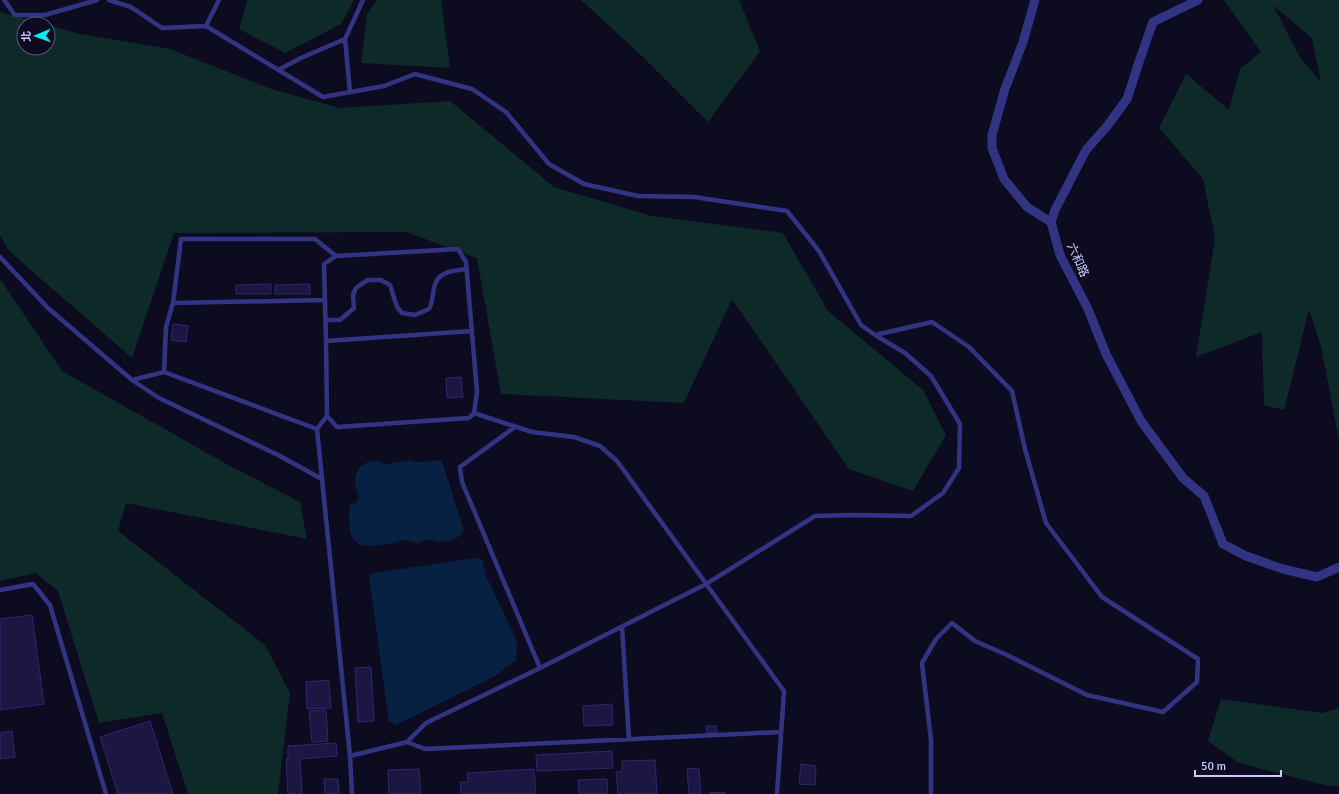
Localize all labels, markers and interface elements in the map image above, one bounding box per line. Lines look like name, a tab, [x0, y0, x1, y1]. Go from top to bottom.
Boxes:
north arrow	[16, 16, 56, 56]
text: 北	[20, 31, 33, 42]
street label: 六和路	[1063, 241, 1092, 280]
scale bar	[1195, 752, 1281, 778]
text: 50 m	[1201, 759, 1226, 774]

